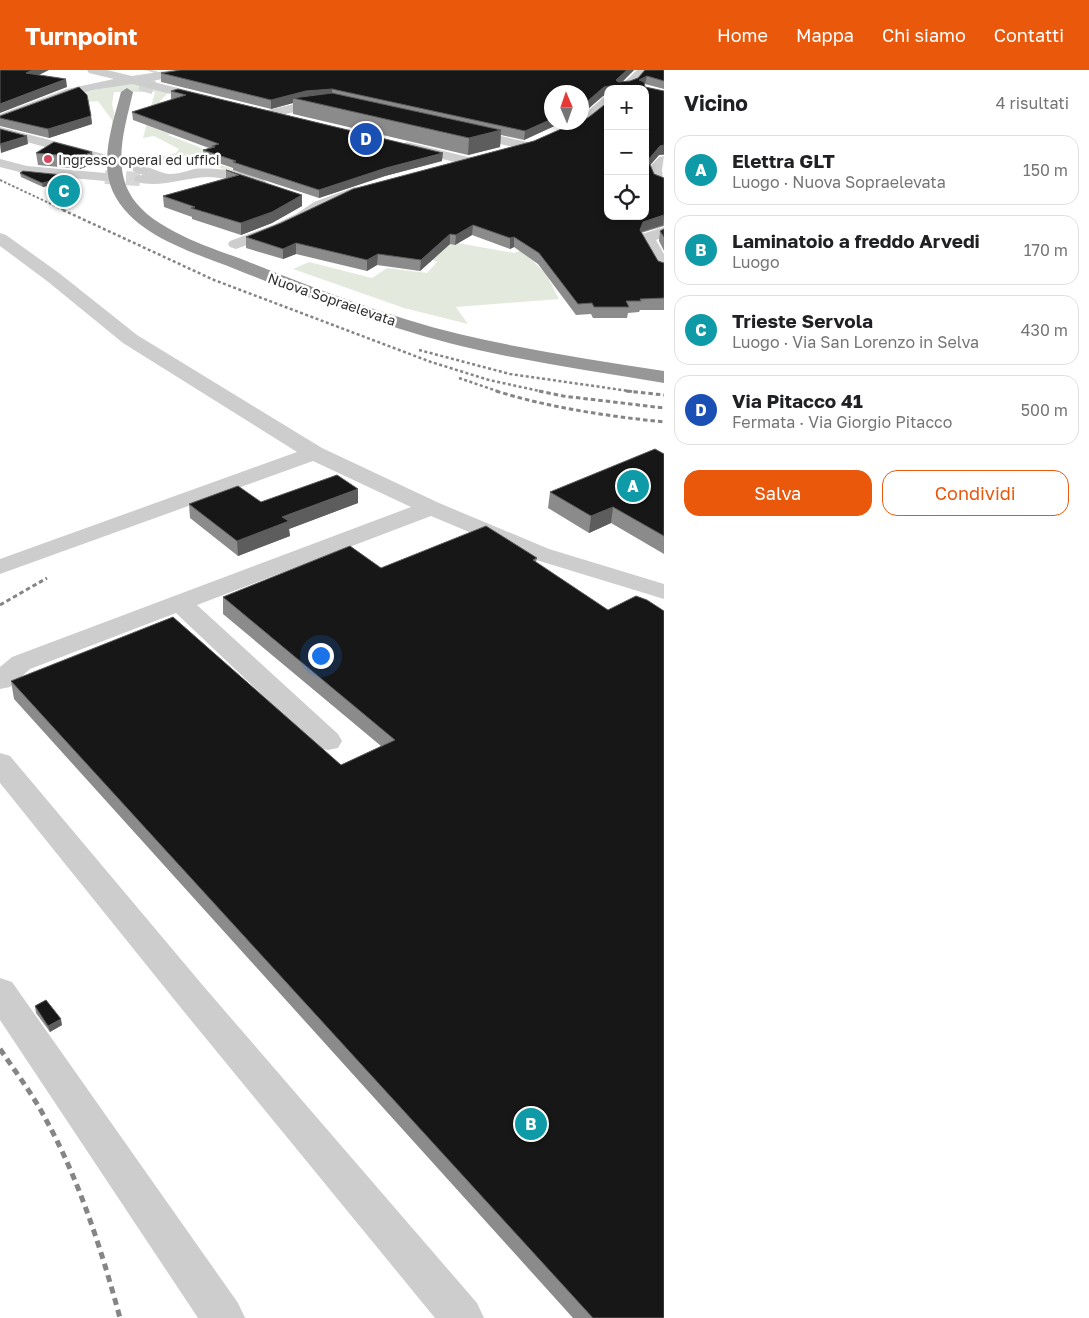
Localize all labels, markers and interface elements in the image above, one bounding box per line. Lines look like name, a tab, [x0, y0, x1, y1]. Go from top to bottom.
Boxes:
text: Turnpoint	[25, 21, 138, 50]
text: Home	[717, 24, 768, 46]
text: Mappa	[796, 24, 854, 46]
text: Chi siamo	[882, 24, 966, 46]
text: Contatti	[994, 24, 1064, 46]
north arrow	[544, 85, 589, 130]
map controls	[604, 85, 649, 220]
button: +	[604, 85, 649, 130]
text: Vicino	[684, 90, 748, 116]
text: 4 risultati	[996, 93, 1069, 113]
pin: D	[350, 120, 382, 158]
button: −	[604, 130, 649, 175]
text: Elettra GLT	[732, 149, 835, 172]
place label: Ingresso operai ed uffici	[58, 151, 220, 168]
marker: Ingresso operai ed uffici	[42, 153, 54, 165]
text: A	[695, 160, 707, 180]
text: 150 m	[1023, 160, 1068, 180]
pin: C	[48, 172, 80, 210]
text: Luogo · Nuova Sopraelevata	[732, 172, 946, 192]
button: locate	[604, 175, 649, 220]
text: Laminatoio a freddo Arvedi	[732, 229, 980, 252]
text: B	[695, 240, 707, 260]
text: 170 m	[1024, 240, 1068, 260]
text: Luogo	[732, 252, 780, 272]
street label: Nuova Sopraelevata	[266, 269, 398, 329]
text: Trieste Servola	[732, 309, 873, 332]
text: C	[695, 320, 707, 340]
text: 430 m	[1021, 320, 1068, 340]
text: Luogo · Via San Lorenzo in Selva	[732, 332, 979, 352]
text: Via Pitacco 41	[732, 389, 863, 412]
text: D	[695, 400, 707, 420]
text: 500 m	[1021, 400, 1068, 420]
text: Fermata · Via Giorgio Pitacco	[732, 412, 952, 432]
pin: A	[617, 467, 649, 505]
button: Salva	[684, 470, 872, 516]
button: Condividi	[882, 470, 1069, 516]
your location	[308, 643, 334, 669]
pin: B	[515, 1105, 547, 1143]

